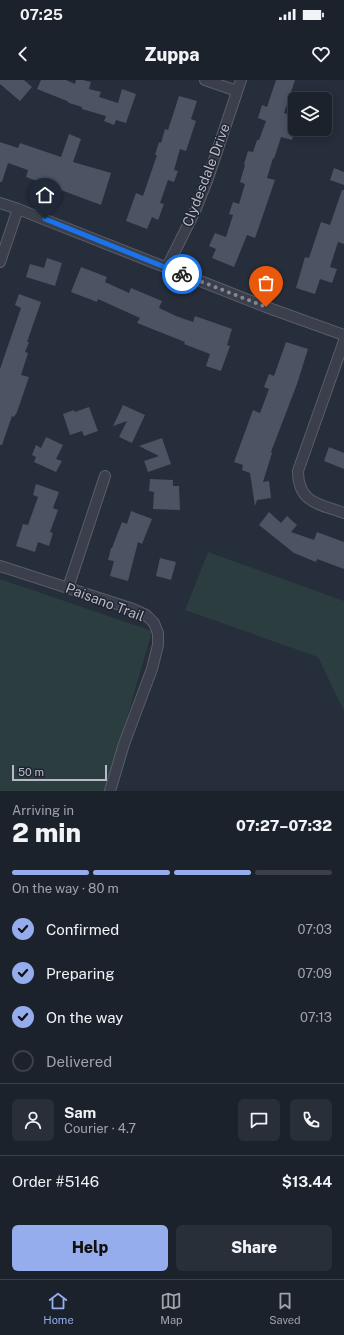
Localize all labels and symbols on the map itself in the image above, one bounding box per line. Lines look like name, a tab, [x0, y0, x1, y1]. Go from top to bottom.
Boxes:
street label: Clydesdale Drive	[179, 121, 233, 229]
pin	[28, 178, 62, 219]
courier	[162, 254, 202, 294]
pin	[249, 266, 283, 307]
street label: Paisano Trail	[63, 580, 147, 624]
scale bar	[12, 763, 107, 782]

